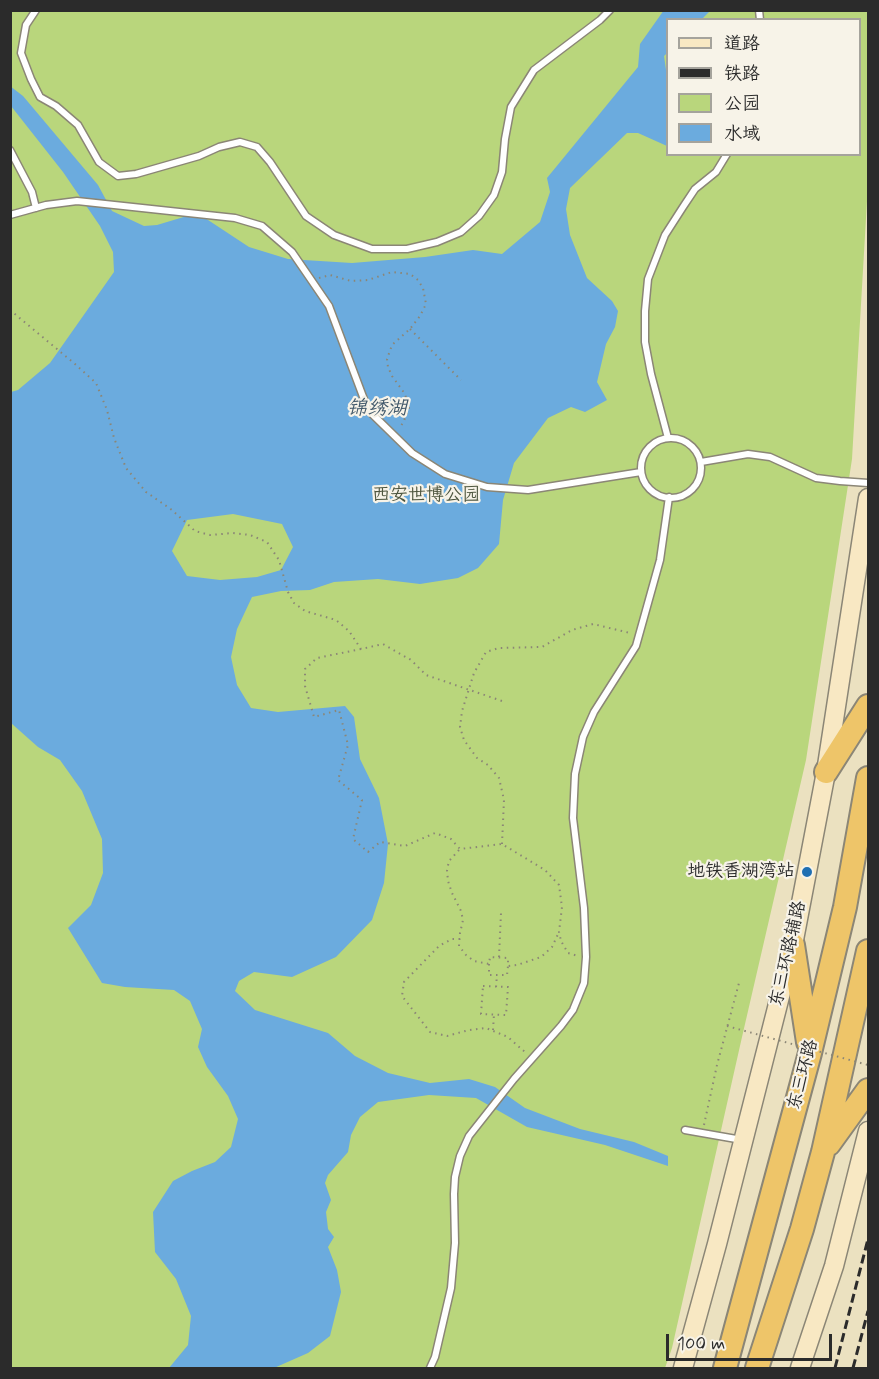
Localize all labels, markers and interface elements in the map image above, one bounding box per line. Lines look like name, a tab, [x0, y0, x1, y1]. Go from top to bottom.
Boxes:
legend	[666, 18, 861, 156]
text: 道路	[724, 32, 760, 56]
text: 铁路	[724, 62, 760, 86]
text: 公园	[724, 92, 760, 116]
text: 水域	[724, 122, 760, 146]
water label: 锦绣湖	[347, 398, 407, 422]
park label: 西安世博公园	[372, 485, 480, 507]
place label: 地铁香湖湾站	[687, 861, 795, 883]
marker: 地铁香湖湾站	[800, 865, 814, 879]
street label: 东三环路辅路	[766, 899, 812, 1009]
street label: 东三环路	[784, 1037, 824, 1113]
scale bar	[669, 1322, 836, 1360]
text: 100 m	[677, 1332, 725, 1356]

